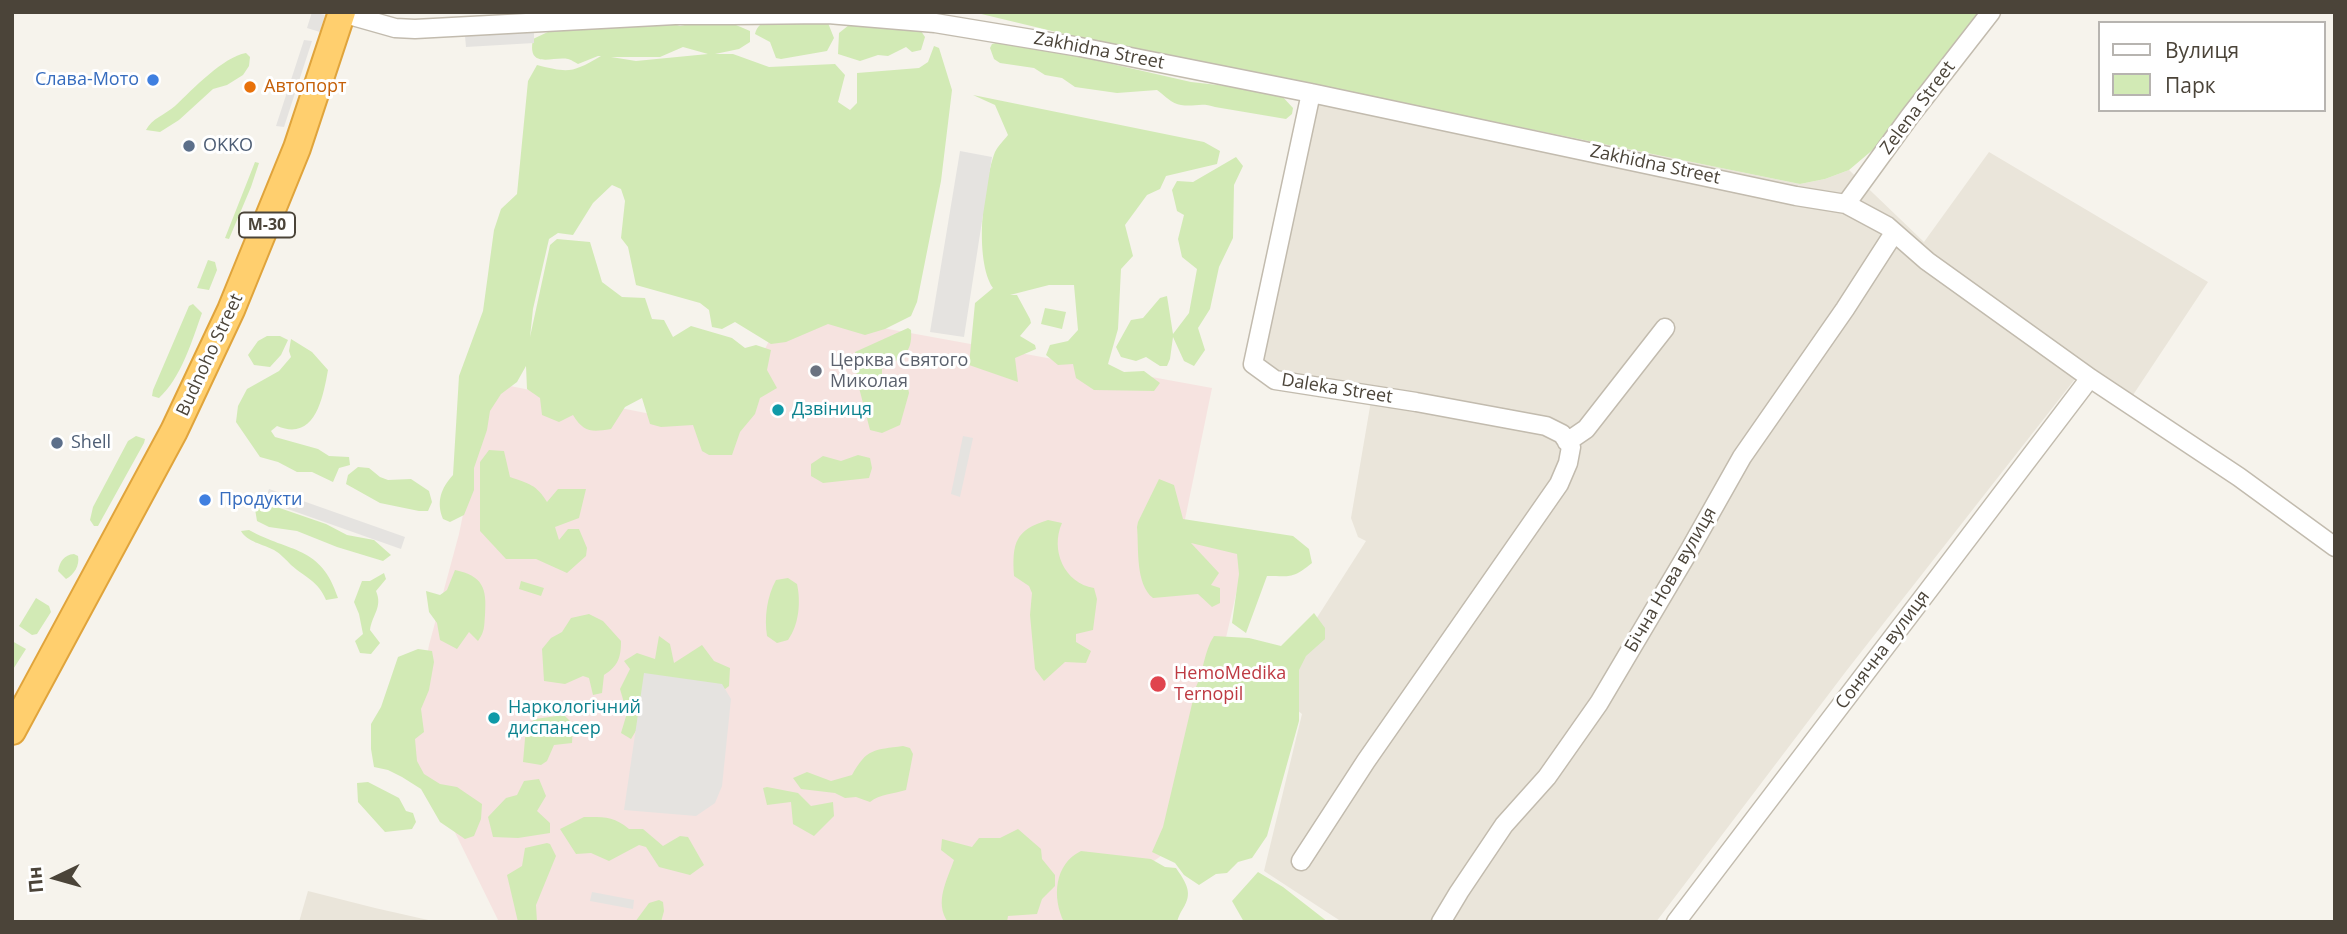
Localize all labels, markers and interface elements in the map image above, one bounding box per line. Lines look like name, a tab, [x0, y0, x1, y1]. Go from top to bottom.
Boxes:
legend	[2098, 21, 2326, 112]
street label: Zakhidna Street	[1032, 28, 1166, 74]
text: Вулиця	[2165, 36, 2239, 64]
street label: Zelena Street	[1876, 57, 1960, 159]
place label: Слава-Мото	[35, 69, 139, 91]
text: Парк	[2165, 71, 2216, 99]
marker: Слава-Мото	[145, 72, 161, 88]
place label: Автопорт	[264, 76, 346, 98]
marker: Автопорт	[242, 79, 258, 95]
place label: OKKO	[203, 135, 253, 157]
marker: OKKO	[181, 138, 197, 154]
street label: Zakhidna Street	[1588, 141, 1722, 189]
road number: М-30	[239, 213, 295, 238]
street label: Budnoho Street	[172, 290, 248, 420]
place label: Церква Святого Миколая	[830, 350, 968, 392]
marker: Церква Святого Миколая	[808, 363, 824, 379]
street label: Daleka Street	[1280, 370, 1394, 408]
place label: Дзвіниця	[792, 399, 872, 421]
marker: Дзвіниця	[770, 402, 786, 418]
place label: Shell	[71, 432, 111, 454]
marker: Shell	[49, 435, 65, 451]
place label: Продукти	[219, 489, 303, 511]
marker: Продукти	[197, 492, 213, 508]
street label: Бічна Нова вулиця	[1621, 504, 1721, 656]
street label: Сонячна вулиця	[1831, 586, 1935, 714]
place label: HemoMedika Ternopil	[1174, 663, 1286, 706]
marker: HemoMedika Ternopil	[1148, 674, 1168, 694]
place label: Наркологічний диспансер	[508, 697, 641, 740]
marker: Наркологічний диспансер	[486, 710, 502, 726]
north arrow	[21, 843, 91, 913]
text: Пн	[21, 865, 49, 894]

